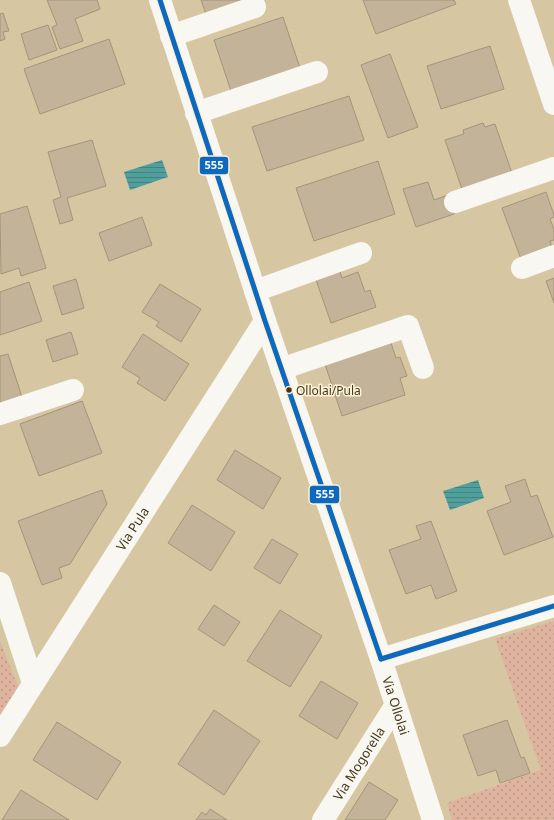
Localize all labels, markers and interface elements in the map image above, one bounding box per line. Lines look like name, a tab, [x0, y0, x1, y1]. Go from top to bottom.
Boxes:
line badge: 555	[199, 156, 229, 175]
text: 555	[205, 157, 223, 172]
place label: Ollolai/Pula	[296, 382, 361, 399]
marker: Ollolai/Pula	[284, 385, 294, 395]
line badge: 555	[309, 485, 340, 504]
text: 555	[316, 486, 334, 501]
street label: Via Pula	[112, 503, 153, 554]
street label: Via Ollolai	[378, 674, 414, 737]
street label: Via Mogorella	[329, 723, 389, 804]

